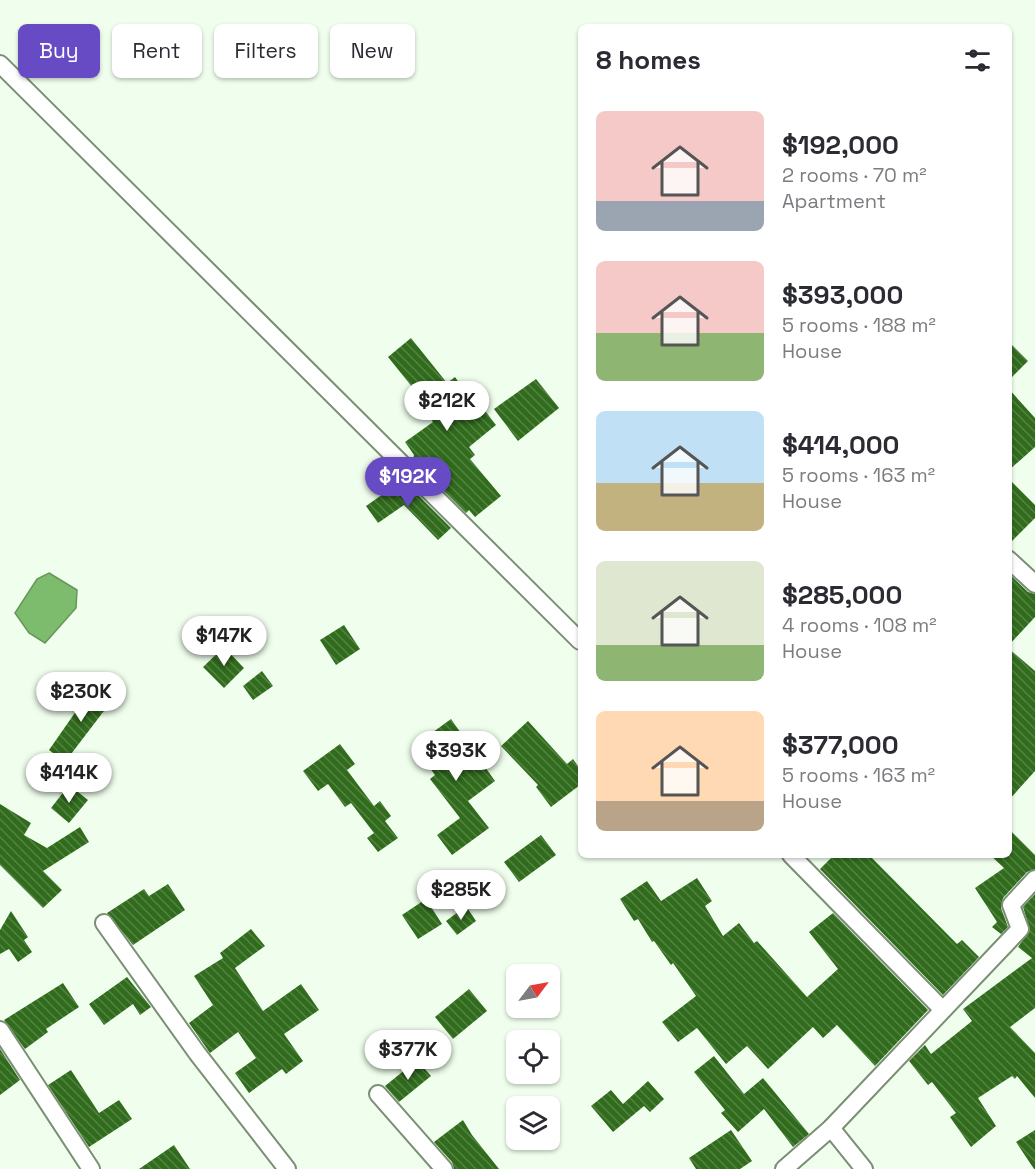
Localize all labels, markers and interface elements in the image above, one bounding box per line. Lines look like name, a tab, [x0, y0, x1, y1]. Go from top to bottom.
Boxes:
chip: Buy	[18, 24, 100, 78]
chip: Rent	[112, 24, 202, 78]
chip: Filters	[214, 24, 318, 78]
chip: New	[330, 24, 415, 78]
text: 8 homes	[596, 43, 701, 77]
icon: filters	[961, 44, 994, 77]
text: $192,000	[782, 128, 899, 162]
icon: home	[644, 135, 716, 207]
text: 2 rooms · 70 m²	[782, 162, 926, 188]
text: Apartment	[782, 188, 886, 214]
text: $393,000	[782, 278, 903, 312]
icon: home	[644, 285, 716, 357]
text: 5 rooms · 188 m²	[782, 312, 936, 338]
text: House	[782, 338, 842, 364]
pin: $212K	[405, 381, 489, 432]
text: $212K	[418, 387, 476, 413]
text: $414,000	[782, 428, 899, 462]
icon: home	[644, 435, 716, 507]
pin: $192K	[366, 457, 450, 508]
text: 5 rooms · 163 m²	[782, 462, 935, 488]
text: $192K	[379, 463, 437, 489]
text: House	[782, 488, 842, 514]
text: $285,000	[782, 578, 902, 612]
icon: home	[644, 585, 716, 657]
text: 4 rooms · 108 m²	[782, 612, 937, 638]
pin: $147K	[182, 616, 266, 667]
text: $147K	[196, 622, 252, 648]
text: House	[782, 638, 842, 664]
pin: $230K	[39, 672, 123, 723]
text: $230K	[50, 678, 112, 704]
text: $377,000	[782, 728, 898, 762]
pin: $393K	[414, 731, 498, 782]
icon: home	[644, 735, 716, 807]
text: $393K	[425, 737, 487, 763]
pin: $414K	[27, 753, 111, 804]
text: $414K	[40, 759, 98, 785]
text: 5 rooms · 163 m²	[782, 762, 935, 788]
text: House	[782, 788, 842, 814]
pin: $285K	[419, 870, 503, 921]
text: $285K	[431, 876, 491, 902]
north arrow	[506, 964, 560, 1018]
map controls	[506, 964, 560, 1150]
pin: $377K	[366, 1030, 450, 1081]
button: locate	[506, 1030, 560, 1084]
text: $377K	[379, 1036, 437, 1062]
button: layers	[506, 1096, 560, 1150]

